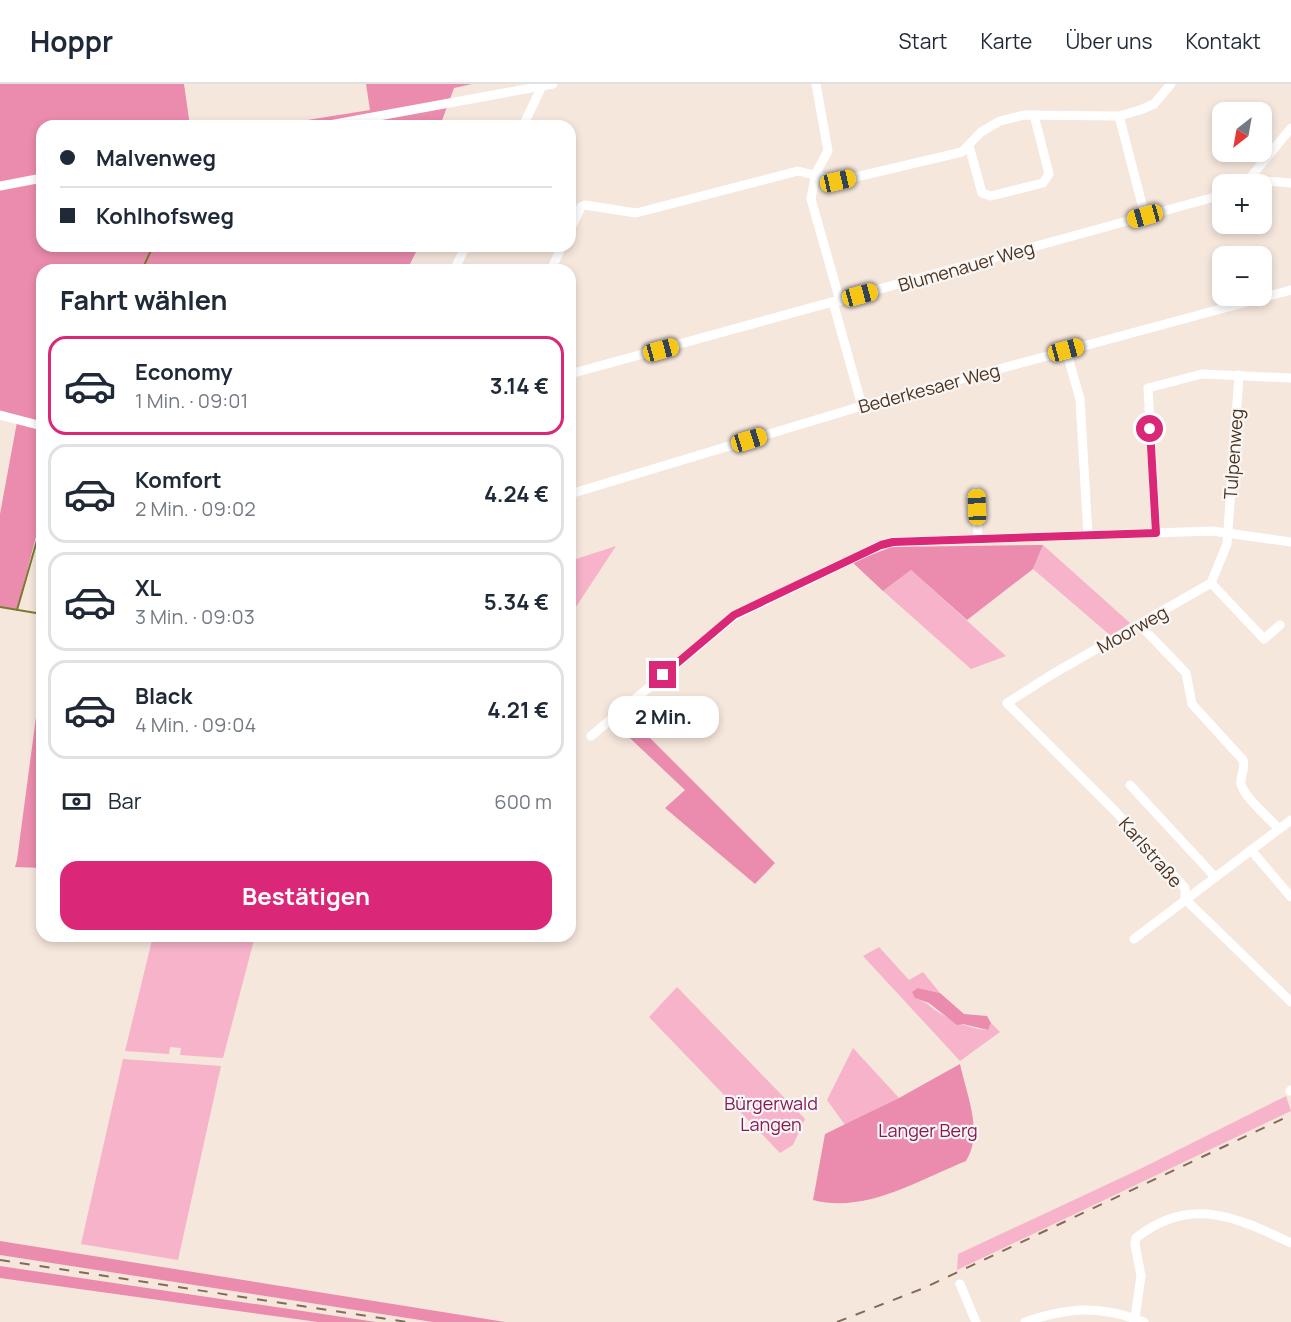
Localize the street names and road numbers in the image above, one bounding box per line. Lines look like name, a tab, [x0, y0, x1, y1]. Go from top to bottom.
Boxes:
street label: Blumenauer Weg	[895, 235, 1037, 297]
street label: Bederkesaer Weg	[856, 358, 1002, 418]
street label: Tulpenweg	[1218, 408, 1248, 500]
street label: Moorweg	[1092, 600, 1172, 658]
street label: Karlstraße	[1114, 812, 1188, 892]

